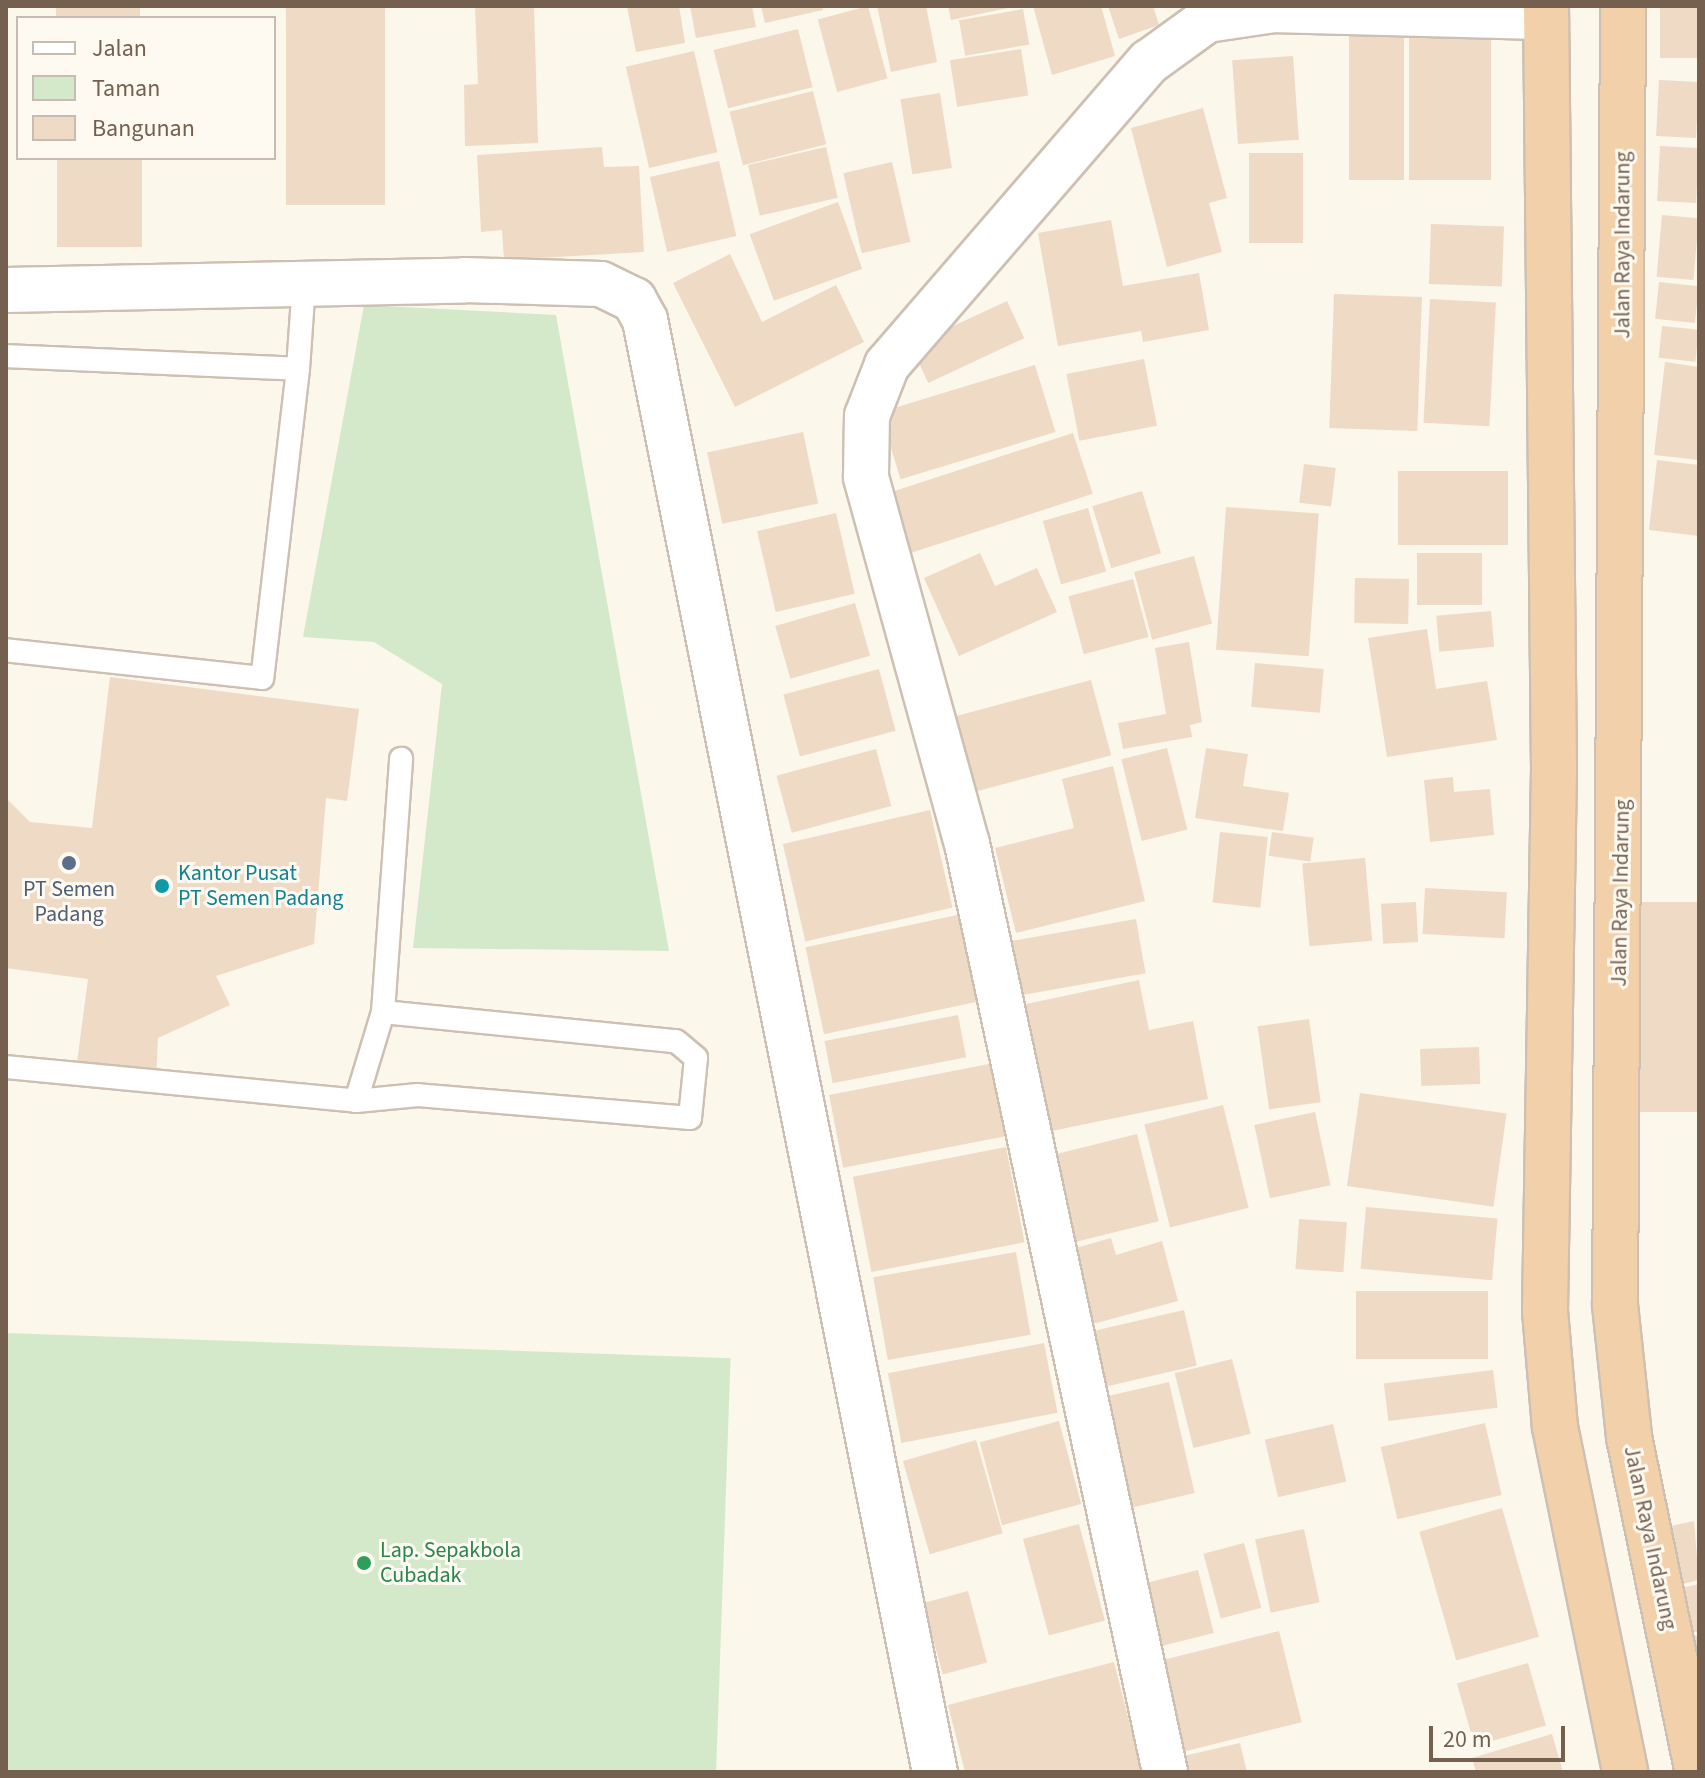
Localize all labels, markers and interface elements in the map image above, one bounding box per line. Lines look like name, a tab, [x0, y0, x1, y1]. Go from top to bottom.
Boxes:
legend	[16, 16, 276, 160]
text: Jalan	[92, 31, 147, 66]
text: Taman	[92, 71, 160, 106]
text: Bangunan	[92, 111, 195, 146]
street label: Jalan Raya Indarung	[1610, 151, 1636, 339]
street label: Jalan Raya Indarung	[1606, 799, 1636, 987]
marker: PT Semen Padang	[60, 854, 78, 872]
place label: Kantor Pusat PT Semen Padang	[178, 860, 343, 912]
place label: PT Semen Padang	[23, 876, 115, 928]
marker: Kantor Pusat PT Semen Padang	[153, 877, 171, 895]
street label: Jalan Raya Indarung	[1618, 1444, 1682, 1632]
place label: Lap. Sepakbola Cubadak	[380, 1537, 521, 1588]
marker: Lap. Sepakbola Cubadak	[355, 1554, 373, 1572]
scale bar	[1433, 1710, 1569, 1760]
text: 20 m	[1443, 1722, 1492, 1757]

